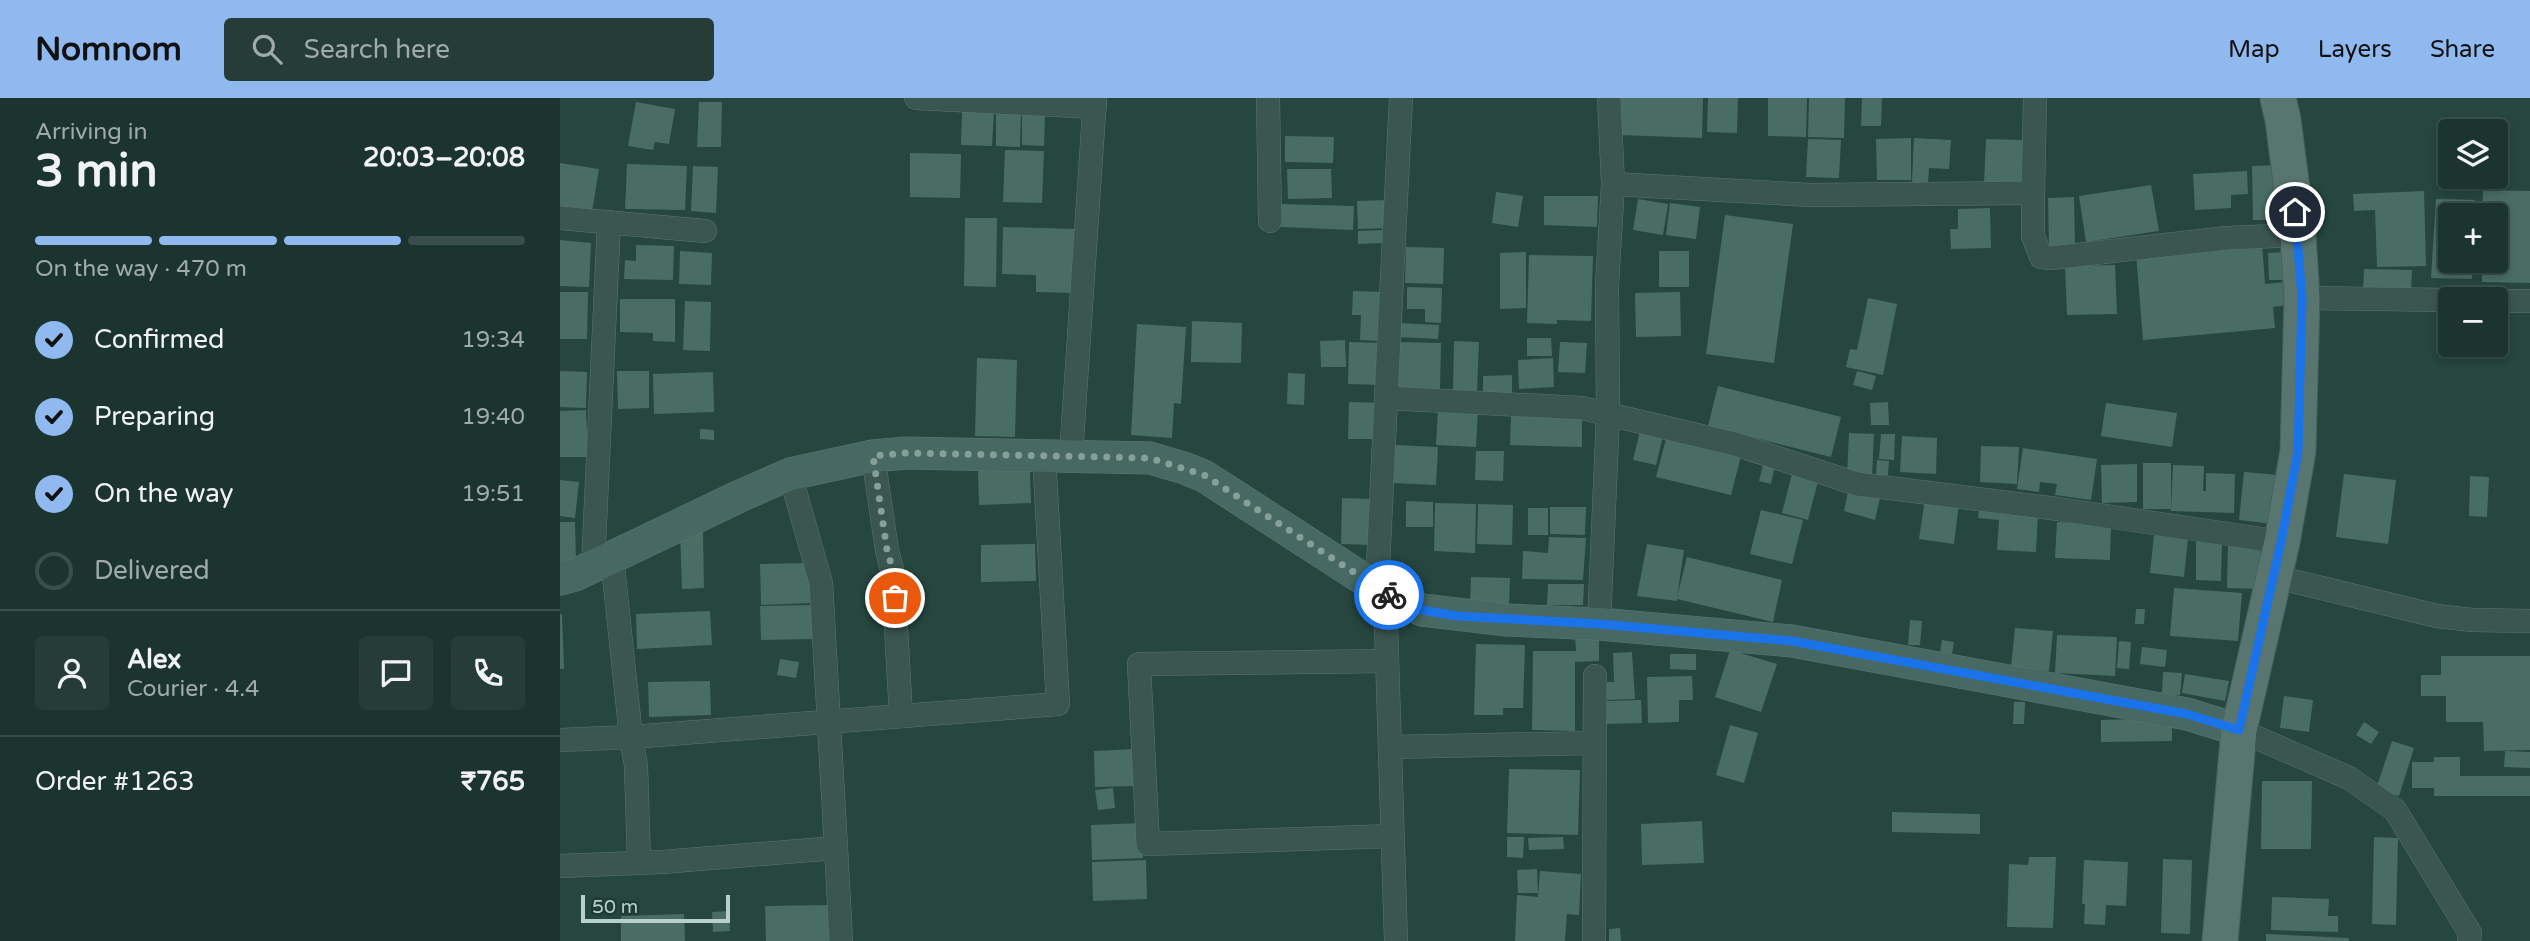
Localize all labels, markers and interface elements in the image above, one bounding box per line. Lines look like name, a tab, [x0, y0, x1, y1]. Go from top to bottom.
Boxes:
search box	[224, 18, 714, 81]
text: Nomnom	[35, 30, 182, 69]
icon: search	[248, 30, 286, 68]
text: Search here	[304, 34, 450, 65]
text: Map	[2228, 35, 2280, 64]
text: Layers	[2318, 35, 2392, 64]
text: Share	[2430, 35, 2495, 64]
text: Arriving in	[35, 118, 148, 146]
map controls	[2438, 119, 2508, 357]
button: layers	[2438, 119, 2508, 189]
text: 20:03–20:08	[363, 142, 525, 173]
text: 3 min	[35, 144, 158, 199]
pin	[2265, 182, 2325, 242]
icon: home	[2276, 193, 2314, 231]
button: +	[2438, 203, 2508, 273]
text: On the way · 470 m	[35, 255, 247, 283]
button: −	[2438, 287, 2508, 357]
icon: check	[35, 321, 73, 359]
text: Confirmed	[94, 324, 224, 355]
text: 19:34	[461, 326, 525, 354]
icon: check	[35, 398, 73, 436]
text: Preparing	[94, 401, 215, 432]
text: 19:40	[461, 403, 525, 431]
icon: check	[35, 475, 73, 513]
text: On the way	[94, 478, 234, 509]
text: 19:51	[461, 480, 525, 508]
text: Delivered	[94, 555, 210, 586]
courier	[1354, 560, 1424, 630]
pin	[865, 568, 925, 628]
icon: bike	[1370, 576, 1408, 614]
icon: bag	[876, 579, 914, 617]
button: person	[35, 636, 109, 710]
button: chat	[359, 636, 433, 710]
button: phone	[451, 636, 525, 710]
text: Alex	[127, 644, 181, 675]
text: Courier · 4.4	[127, 675, 259, 703]
text: Order #1263	[35, 766, 195, 797]
text: ₹765	[461, 766, 525, 797]
scale bar	[581, 892, 730, 924]
text: 50 m	[592, 896, 638, 918]

